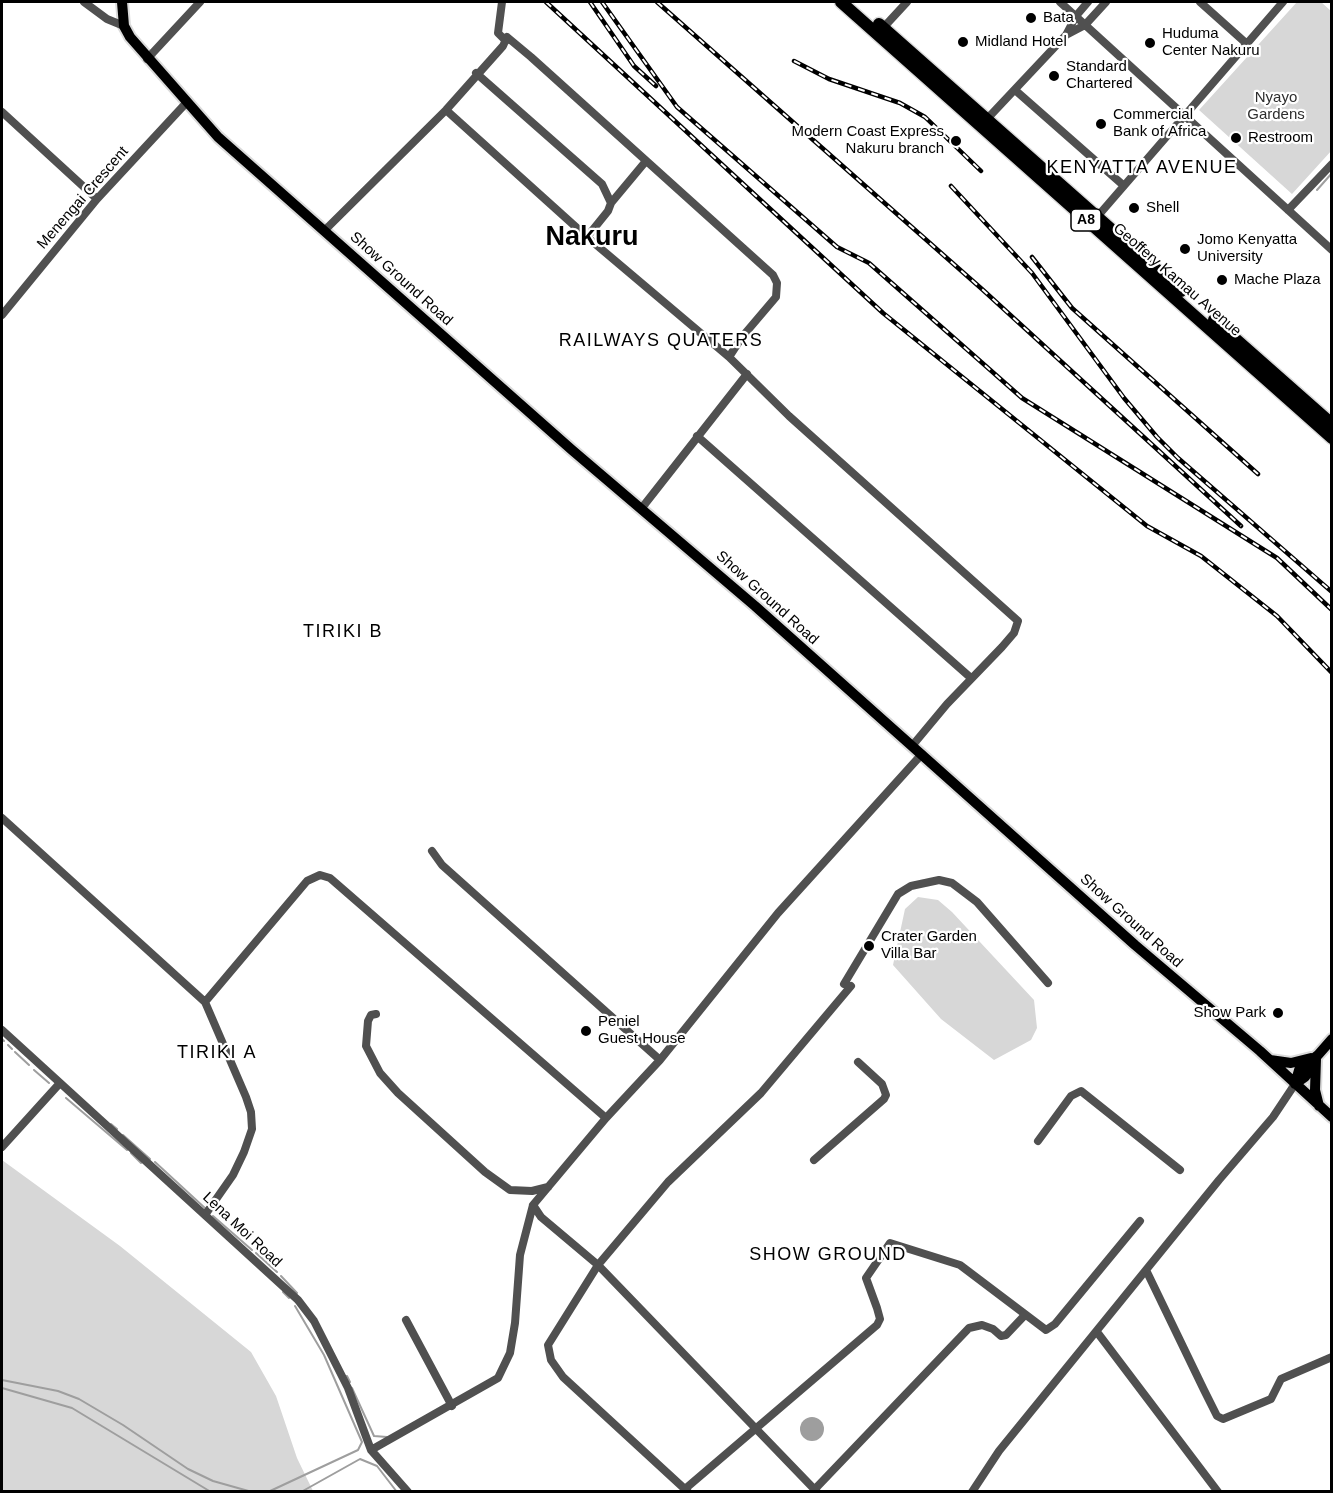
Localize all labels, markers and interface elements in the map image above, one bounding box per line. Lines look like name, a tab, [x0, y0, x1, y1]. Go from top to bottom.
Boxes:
place label: Bata	[1043, 9, 1074, 27]
marker: Bata	[1024, 11, 1038, 25]
place label: Huduma Center Nakuru	[1162, 25, 1260, 60]
place label: Midland Hotel	[975, 33, 1067, 51]
marker: Midland Hotel	[956, 35, 970, 49]
marker: Huduma Center Nakuru	[1143, 36, 1157, 50]
place label: Standard Chartered	[1066, 58, 1133, 93]
marker: Standard Chartered	[1047, 69, 1061, 83]
park label: Nyayo Gardens	[1247, 89, 1305, 124]
place label: Commercial Bank of Africa	[1113, 106, 1206, 141]
marker: Commercial Bank of Africa	[1094, 117, 1108, 131]
place label: Modern Coast Express Nakuru branch	[791, 123, 944, 158]
place label: Restroom	[1248, 129, 1313, 147]
marker: Restroom	[1229, 131, 1243, 145]
marker: Modern Coast Express Nakuru branch	[949, 134, 963, 148]
street label: Menengai Crescent	[34, 143, 132, 253]
district label: KENYATTA AVENUE	[1046, 157, 1238, 179]
place label: Shell	[1146, 199, 1179, 217]
marker: Shell	[1127, 201, 1141, 215]
road number: A8	[1071, 209, 1101, 231]
street label: Geoffery Kamau Avenue	[1109, 220, 1245, 340]
district label: Nakuru	[545, 222, 639, 254]
street label: Show Ground Road	[346, 228, 456, 330]
place label: Jomo Kenyatta University	[1197, 231, 1297, 266]
marker: Jomo Kenyatta University	[1178, 242, 1192, 256]
place label: Mache Plaza	[1234, 271, 1321, 289]
marker: Mache Plaza	[1215, 273, 1229, 287]
district label: RAILWAYS QUATERS	[559, 330, 763, 352]
street label: Show Ground Road	[712, 547, 822, 649]
district label: TIRIKI B	[303, 621, 383, 643]
street label: Show Ground Road	[1076, 870, 1186, 972]
place label: Crater Garden Villa Bar	[881, 928, 977, 963]
marker: Crater Garden Villa Bar	[862, 939, 876, 953]
place label: Show Park	[1193, 1004, 1266, 1022]
marker: Show Park	[1271, 1006, 1285, 1020]
place label: Peniel Guest House	[598, 1013, 686, 1048]
marker: Peniel Guest House	[579, 1024, 593, 1038]
district label: TIRIKI A	[177, 1042, 257, 1064]
street label: Lena Moi Road	[199, 1189, 285, 1271]
district label: SHOW GROUND	[749, 1244, 907, 1266]

